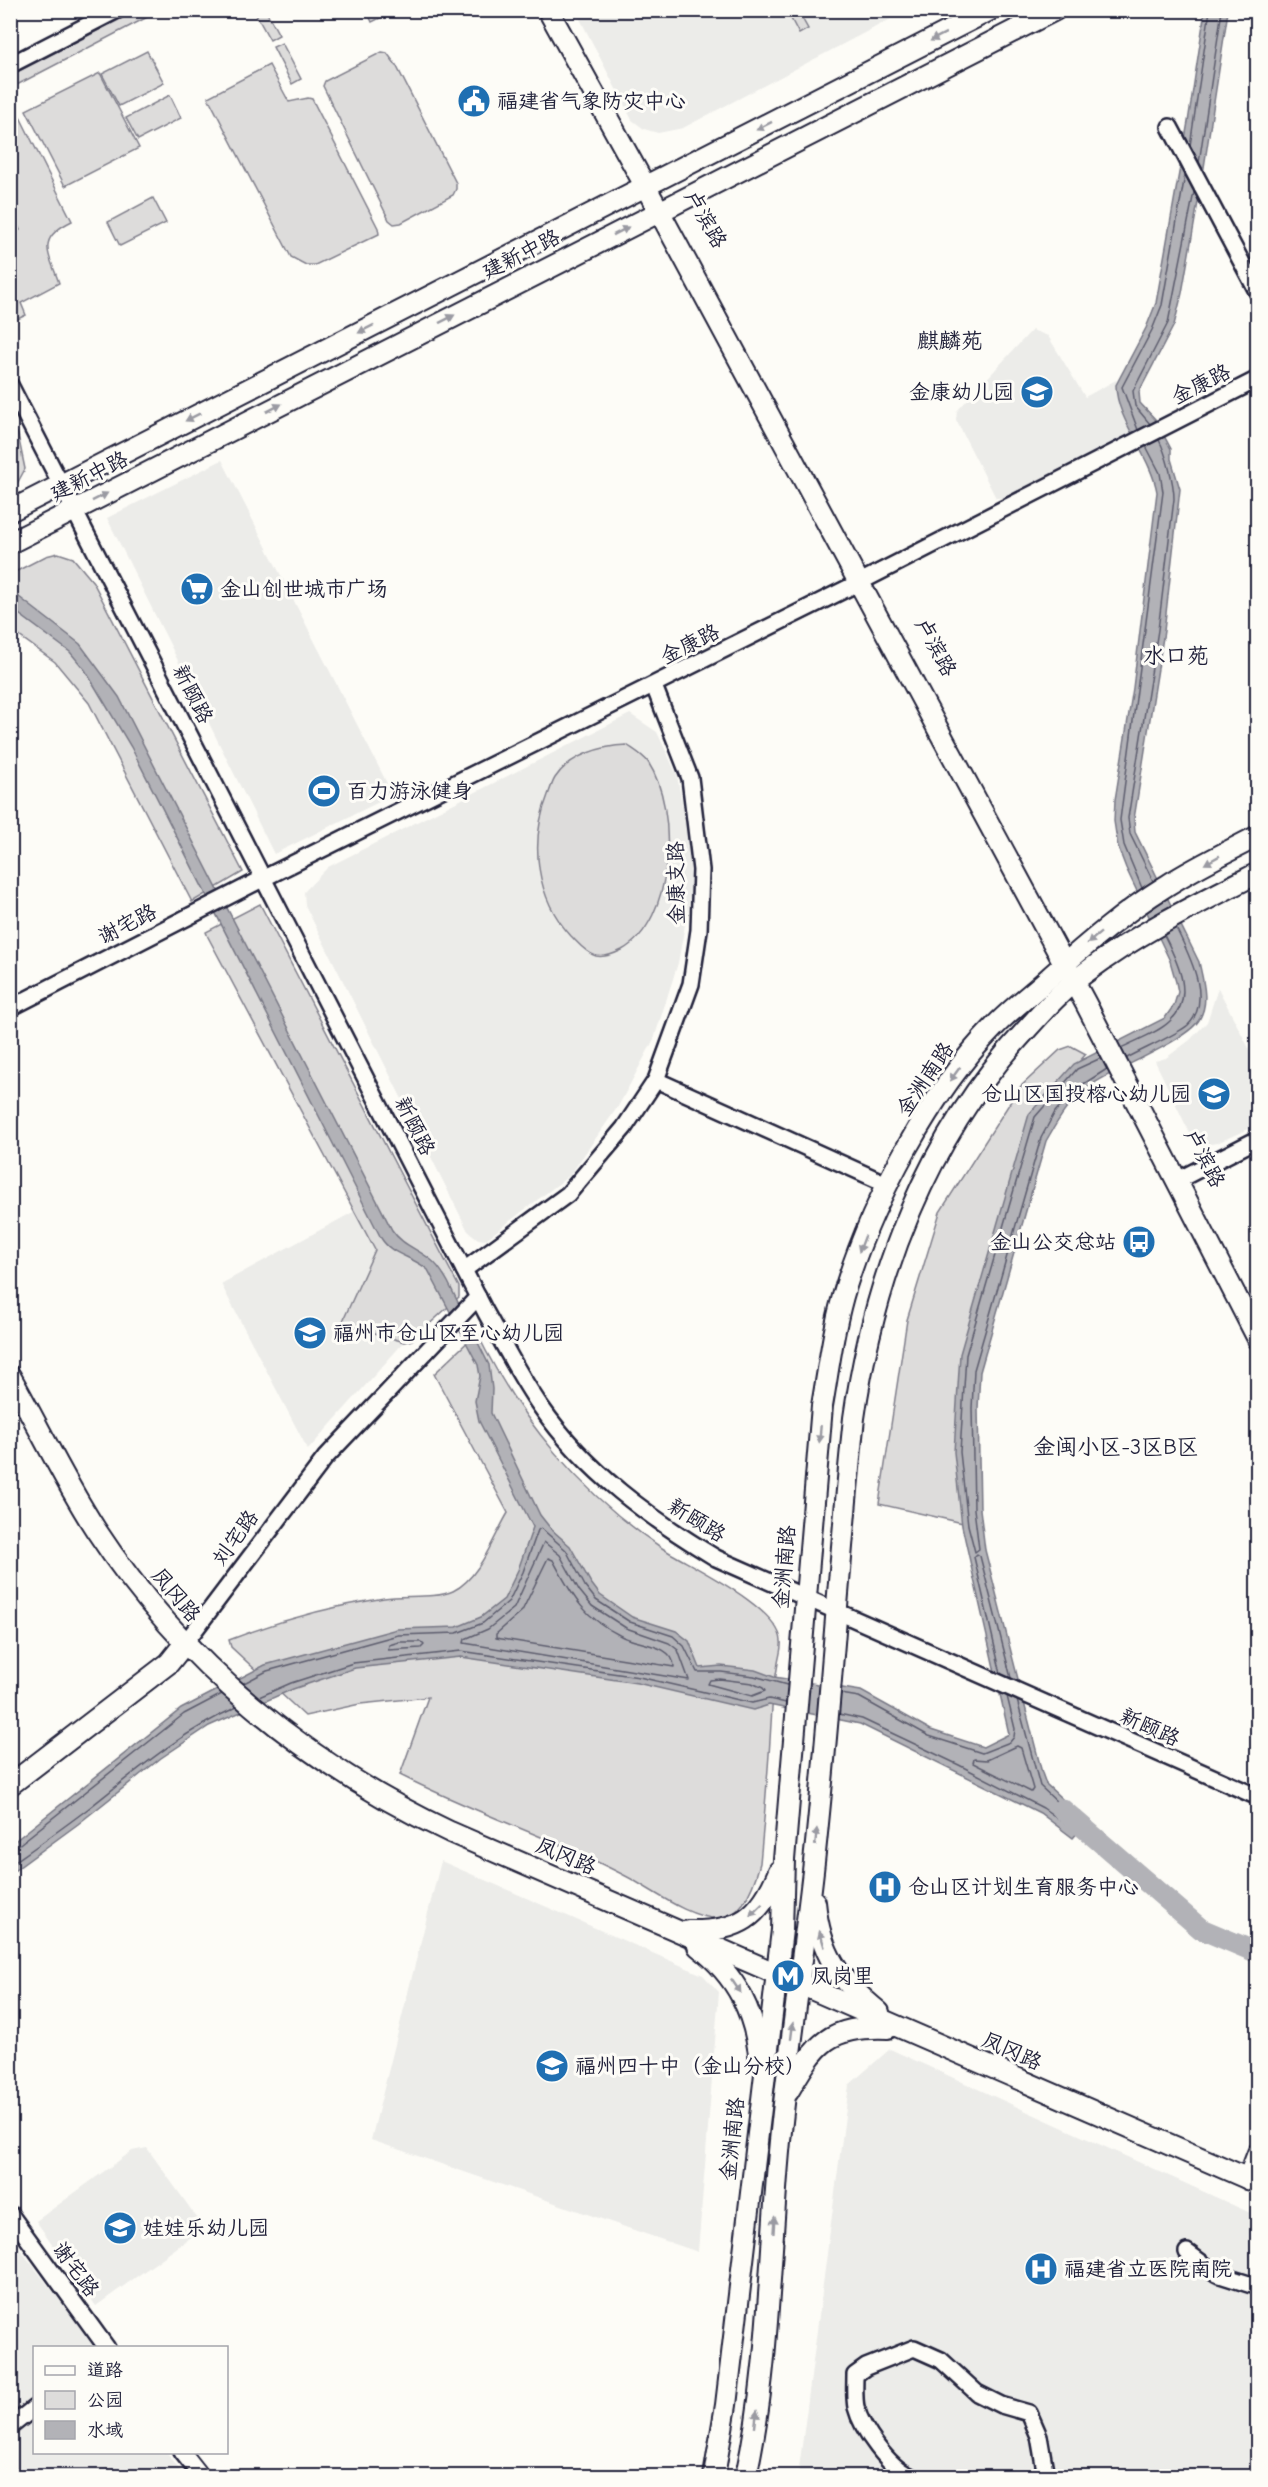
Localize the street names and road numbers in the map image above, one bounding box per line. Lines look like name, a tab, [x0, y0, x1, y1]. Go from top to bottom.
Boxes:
street label: 卢滨路	[680, 186, 732, 252]
street label: 建新中路	[478, 224, 564, 284]
street label: 金康路	[1167, 359, 1235, 409]
street label: 建新中路	[46, 446, 132, 506]
street label: 卢滨路	[911, 614, 961, 680]
street label: 金康路	[656, 619, 724, 669]
street label: 新颐路	[168, 660, 218, 728]
street label: 金康支路	[663, 841, 689, 925]
street label: 谢宅路	[93, 899, 161, 949]
street label: 金洲南路	[892, 1037, 958, 1121]
street label: 新颐路	[390, 1092, 440, 1160]
street label: 卢滨路	[1180, 1124, 1230, 1192]
street label: 新颐路	[664, 1493, 730, 1547]
street label: 刘宅路	[207, 1505, 263, 1571]
street label: 金洲南路	[768, 1524, 800, 1610]
street label: 凤冈路	[147, 1563, 205, 1627]
street label: 新颐路	[1116, 1703, 1184, 1751]
street label: 凤冈路	[532, 1833, 600, 1879]
street label: 凤冈路	[978, 2027, 1046, 2075]
street label: 金洲南路	[716, 2096, 748, 2182]
street label: 谢宅路	[48, 2236, 104, 2302]

